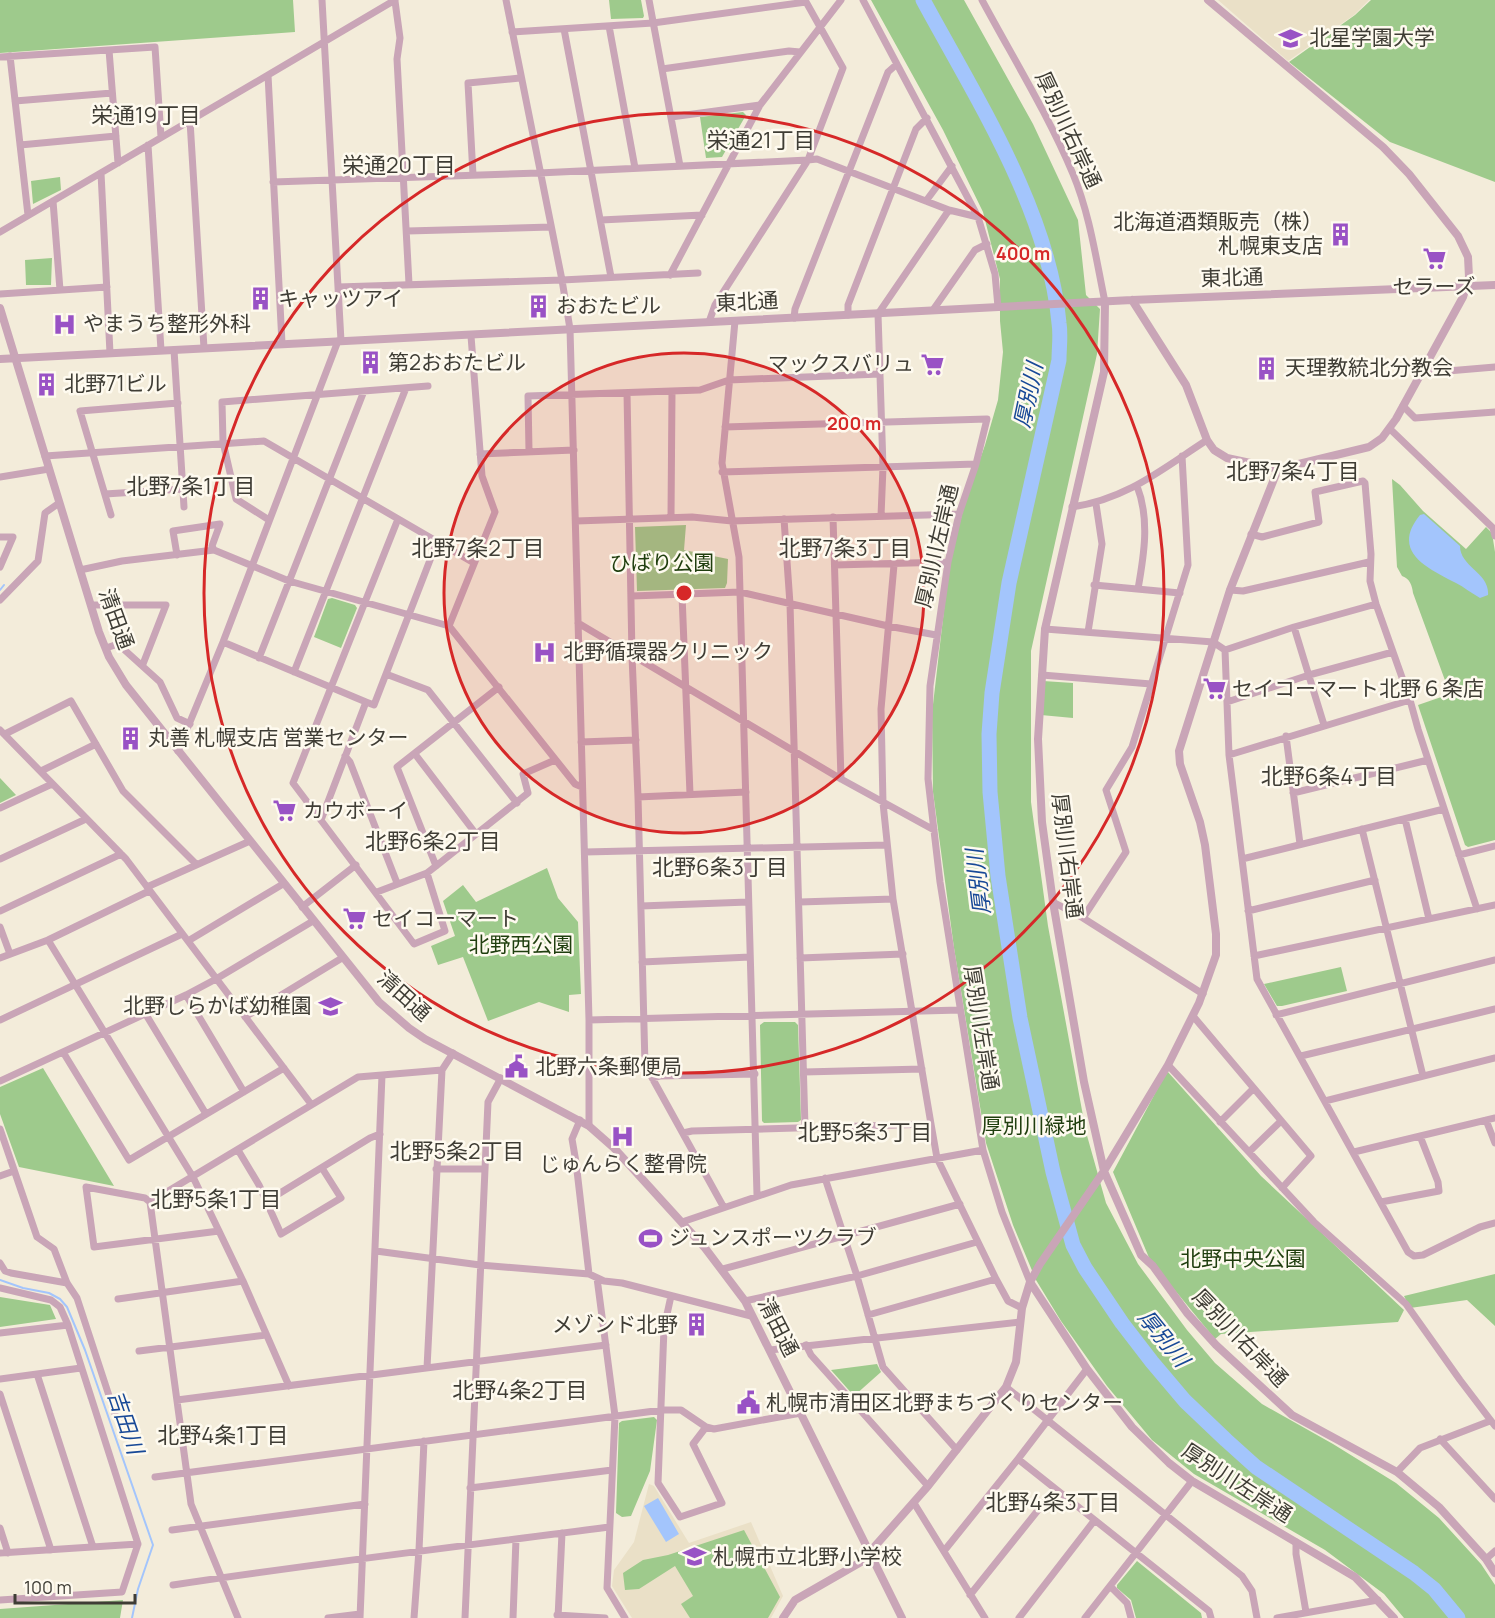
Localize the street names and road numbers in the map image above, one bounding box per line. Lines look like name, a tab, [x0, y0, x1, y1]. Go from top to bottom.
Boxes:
street label: 厚別川右岸通	[1030, 67, 1108, 193]
street label: 東北通	[1200, 262, 1264, 292]
street label: 東北通	[715, 285, 779, 317]
street label: 厚別川左岸通	[908, 481, 964, 610]
street label: 清田通	[93, 584, 141, 653]
street label: 厚別川右岸通	[1046, 792, 1090, 920]
street label: 厚別川左岸通	[958, 963, 1006, 1092]
street label: 清田通	[372, 964, 437, 1027]
street label: 厚別川右岸通	[1187, 1282, 1295, 1392]
street label: 清田通	[752, 1292, 806, 1361]
street label: 厚別川左岸通	[1177, 1436, 1298, 1528]

